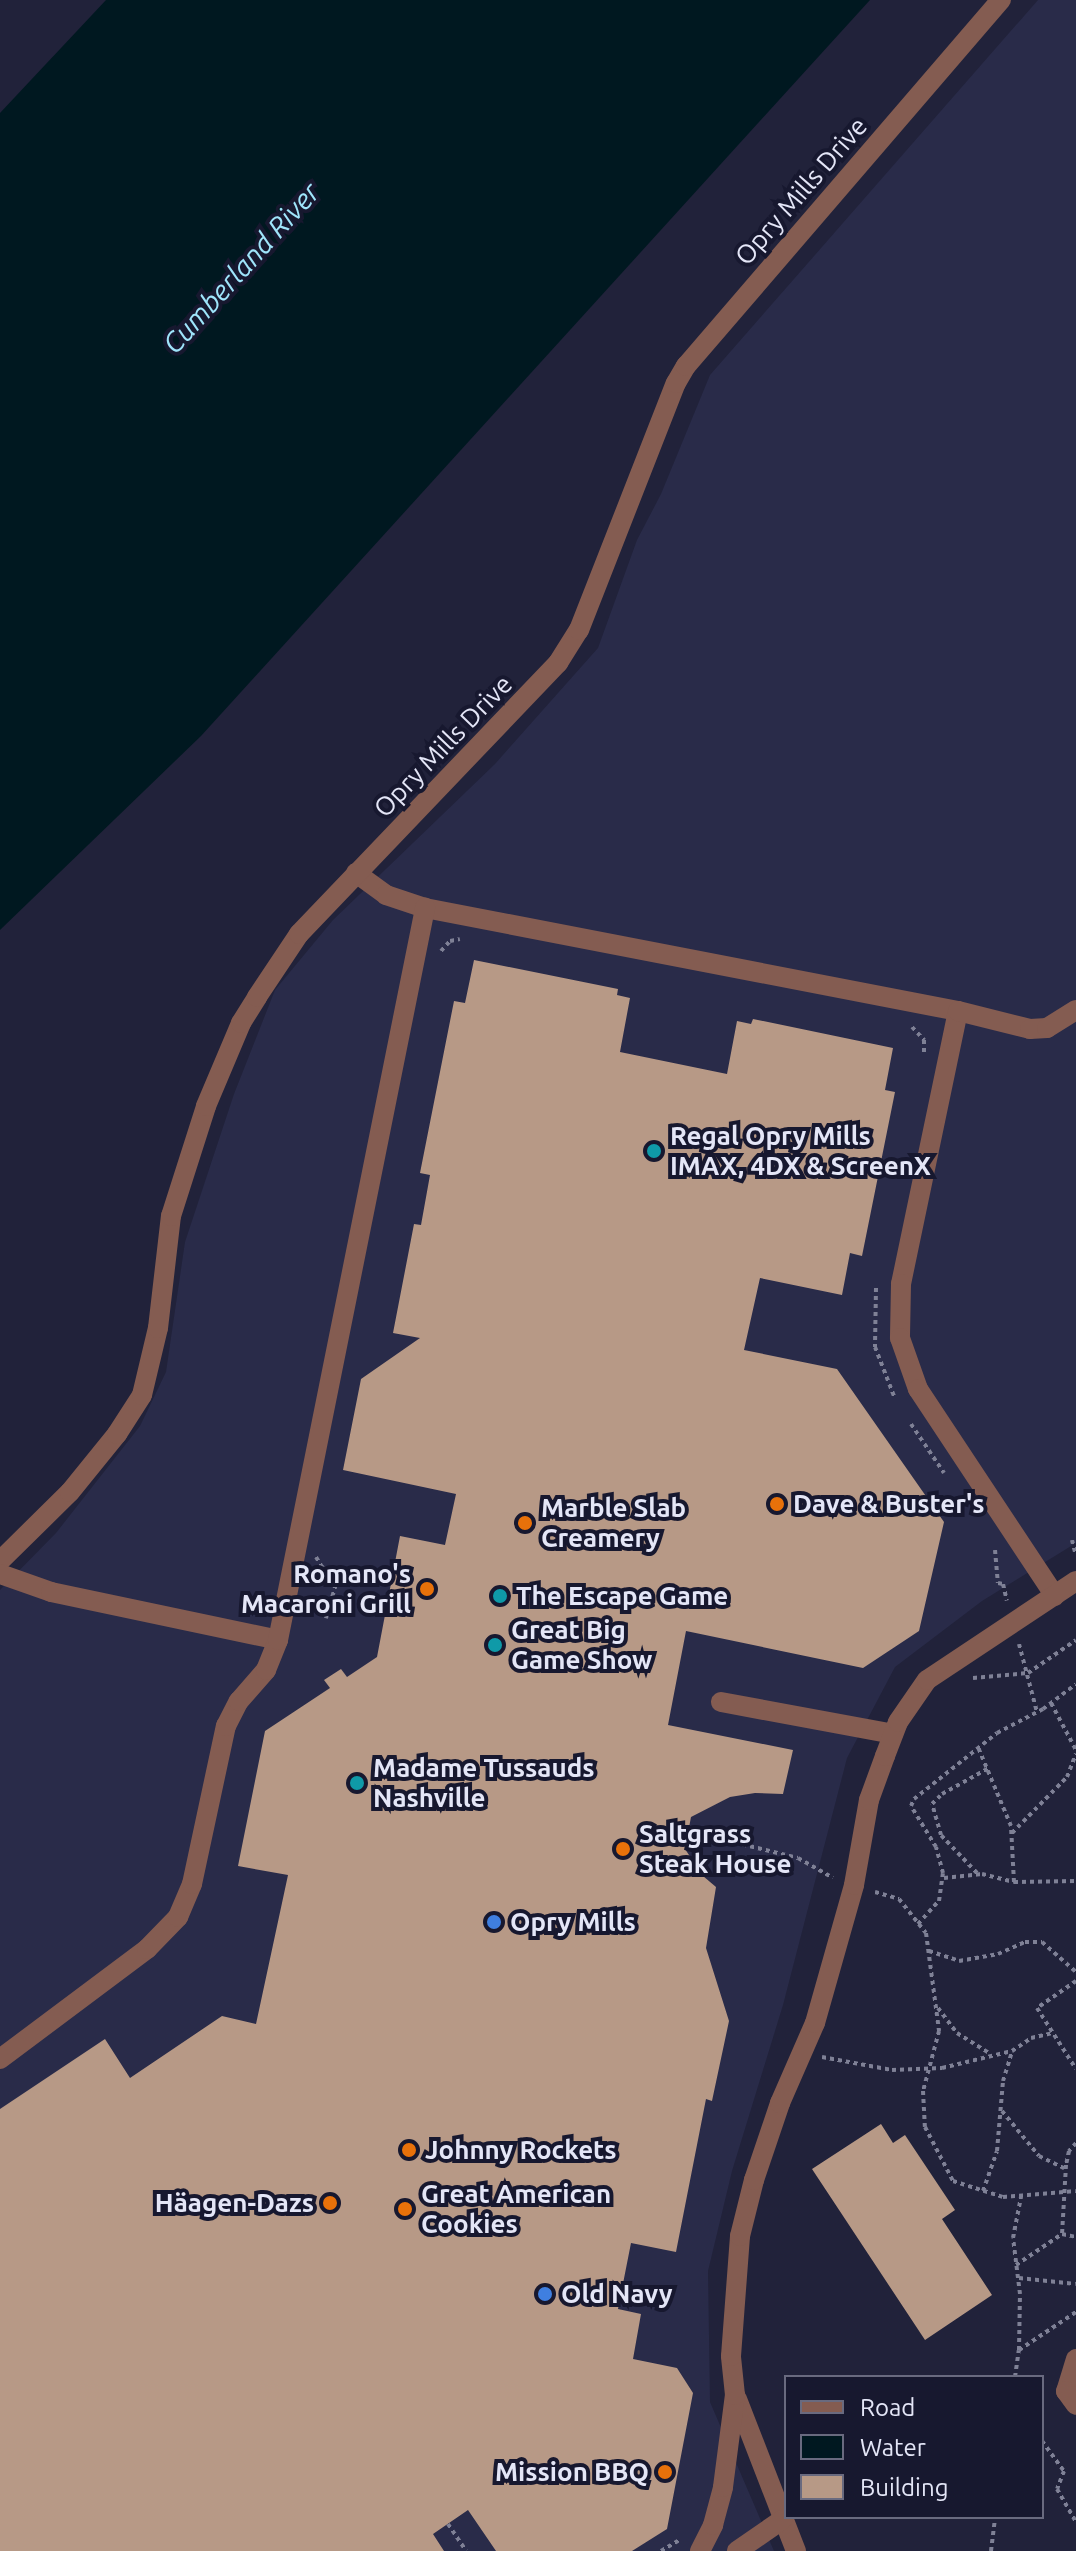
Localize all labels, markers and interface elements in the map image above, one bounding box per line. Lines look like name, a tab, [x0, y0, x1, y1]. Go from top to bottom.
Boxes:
street label: Opry Mills Drive	[728, 111, 874, 271]
water label: Cumberland River	[155, 176, 327, 360]
street label: Opry Mills Drive	[367, 668, 519, 824]
place label: Regal Opry Mills IMAX, 4DX & ScreenX	[670, 1120, 931, 1182]
marker: Regal Opry Mills IMAX, 4DX & ScreenX	[645, 1142, 663, 1160]
place label: Dave & Buster's	[793, 1488, 985, 1520]
place label: Marble Slab Creamery	[541, 1492, 686, 1554]
marker: Dave & Buster's	[768, 1495, 786, 1513]
marker: Marble Slab Creamery	[516, 1514, 534, 1532]
place label: Romano's Macaroni Grill	[241, 1558, 411, 1620]
marker: Romano's Macaroni Grill	[418, 1580, 436, 1598]
place label: The Escape Game	[516, 1580, 728, 1612]
marker: The Escape Game	[491, 1587, 509, 1605]
place label: Great Big Game Show	[511, 1614, 652, 1676]
marker: Great Big Game Show	[486, 1636, 504, 1654]
place label: Madame Tussauds Nashville	[373, 1752, 595, 1814]
marker: Madame Tussauds Nashville	[348, 1774, 366, 1792]
place label: Saltgrass Steak House	[639, 1818, 791, 1880]
marker: Saltgrass Steak House	[614, 1840, 632, 1858]
place label: Opry Mills	[510, 1906, 636, 1938]
marker: Opry Mills	[485, 1913, 503, 1931]
place label: Johnny Rockets	[425, 2134, 617, 2166]
marker: Johnny Rockets	[400, 2141, 418, 2159]
place label: Great American Cookies	[421, 2178, 611, 2240]
place label: Häagen-Dazs	[155, 2187, 314, 2219]
marker: Häagen-Dazs	[321, 2194, 339, 2212]
marker: Great American Cookies	[396, 2200, 414, 2218]
place label: Old Navy	[561, 2278, 673, 2310]
marker: Old Navy	[536, 2285, 554, 2303]
legend	[784, 2375, 1044, 2519]
text: Road	[860, 2394, 915, 2421]
text: Water	[860, 2434, 926, 2461]
place label: Mission BBQ	[495, 2456, 649, 2488]
marker: Mission BBQ	[656, 2463, 674, 2481]
text: Building	[860, 2474, 948, 2501]

